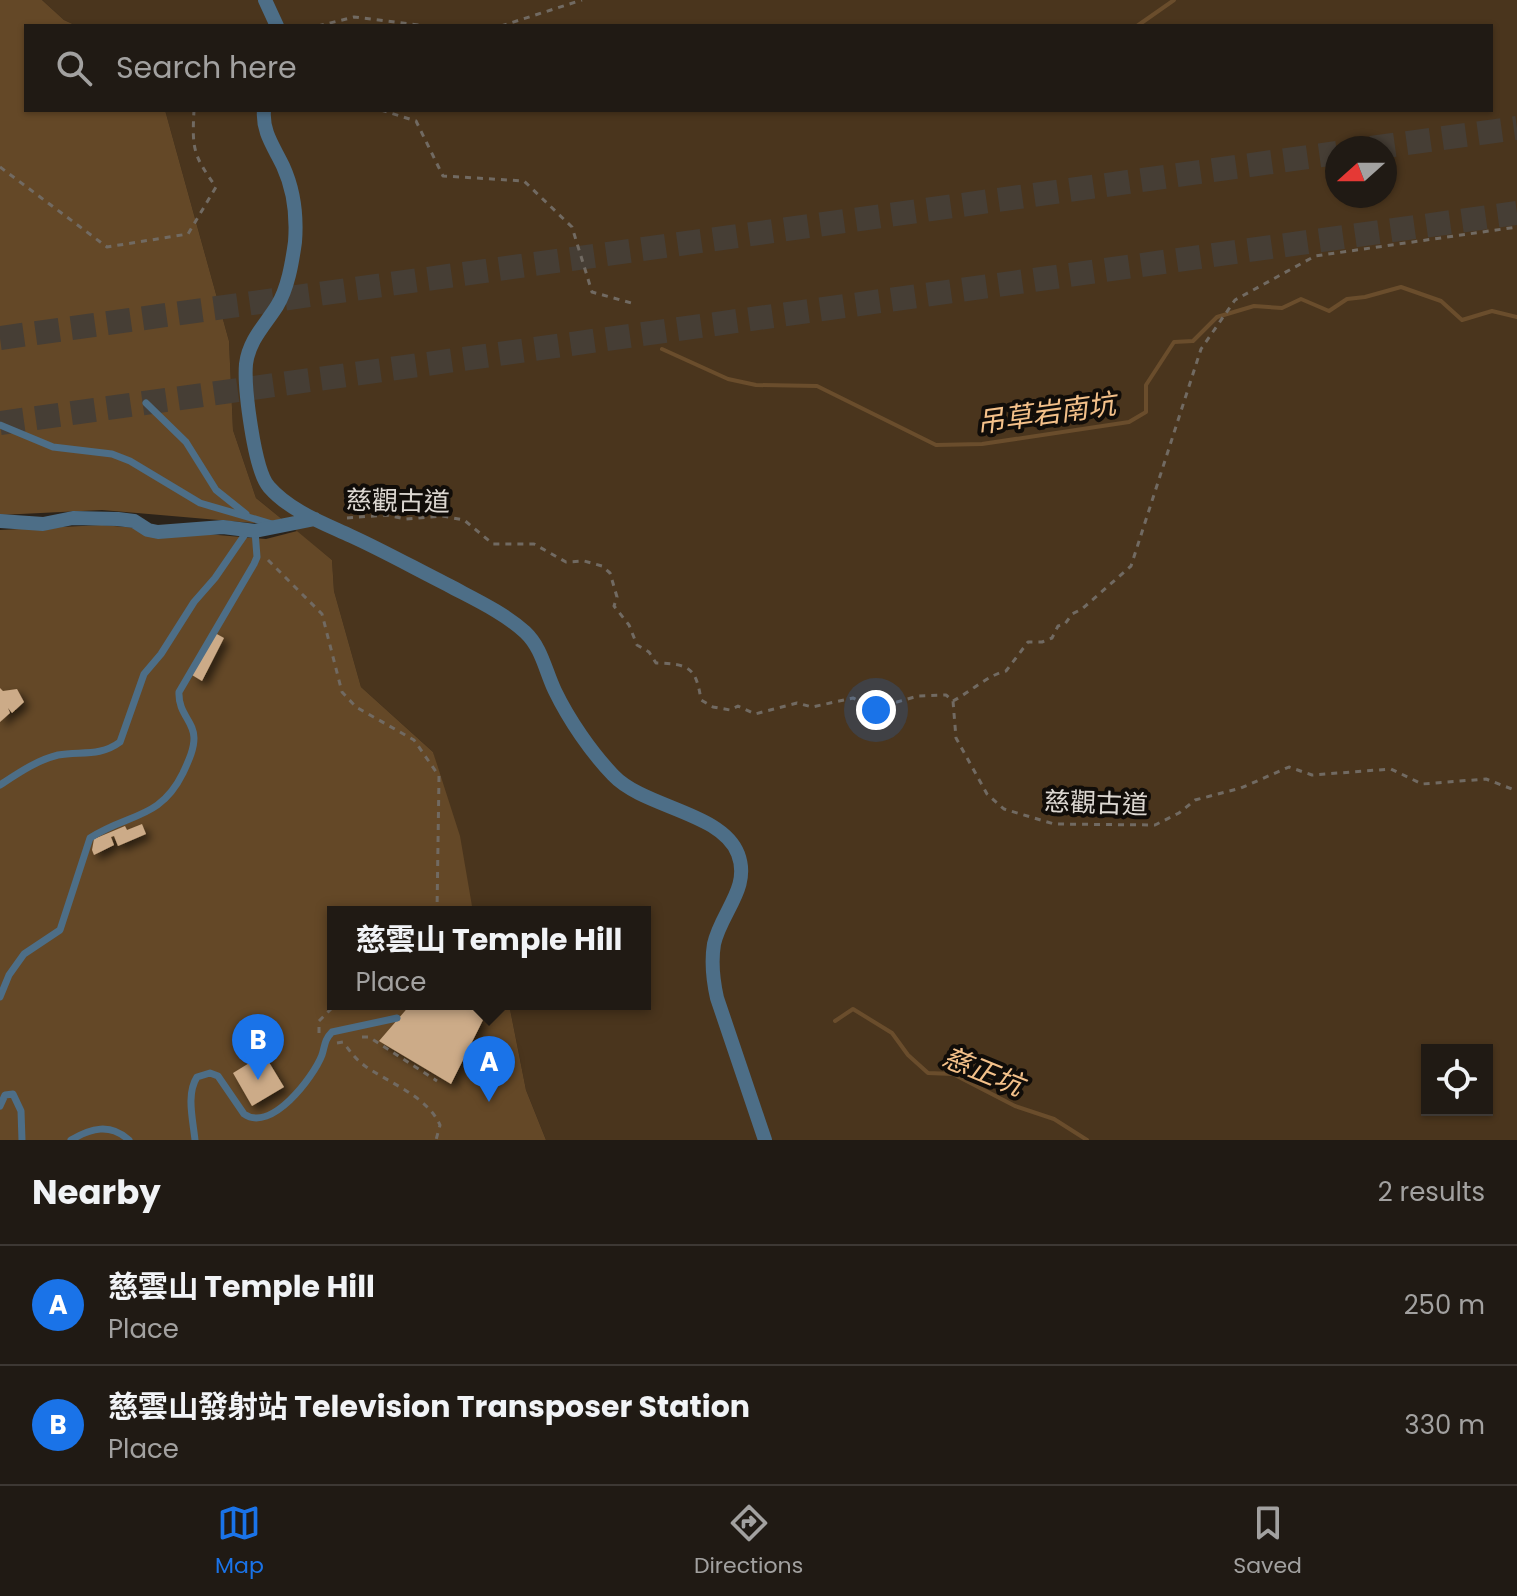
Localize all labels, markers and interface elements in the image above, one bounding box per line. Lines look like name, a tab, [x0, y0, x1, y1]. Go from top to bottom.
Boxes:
search box	[24, 24, 1493, 112]
icon: search	[52, 46, 96, 90]
text: Search here	[116, 46, 297, 89]
north arrow	[1325, 136, 1397, 208]
water label: 吊草岩南坑	[974, 384, 1122, 443]
street label: 慈觀古道	[346, 482, 450, 520]
your location	[856, 690, 896, 730]
street label: 慈觀古道	[1043, 783, 1149, 823]
popup	[327, 906, 651, 1010]
text: 慈雲山 Temple Hill	[356, 918, 622, 961]
text: Place	[356, 964, 426, 1000]
pin: B	[232, 1014, 284, 1080]
pin: A	[463, 1036, 515, 1102]
water label: 慈正坑	[937, 1038, 1033, 1107]
map controls	[1421, 1044, 1493, 1116]
button: locate	[1421, 1044, 1493, 1116]
text: Nearby	[32, 1168, 161, 1216]
text: 2 results	[1378, 1174, 1485, 1210]
text: 慈雲山 Temple Hill	[108, 1265, 375, 1308]
text: A	[48, 1287, 68, 1323]
text: 250 m	[1404, 1287, 1485, 1323]
text: Place	[108, 1311, 179, 1347]
text: 慈雲山發射站 Television Transposer Station	[108, 1385, 750, 1428]
text: B	[49, 1407, 67, 1443]
text: 330 m	[1404, 1407, 1485, 1443]
text: Place	[108, 1431, 179, 1467]
tab: Map	[215, 1501, 264, 1582]
tab: Directions	[694, 1501, 803, 1582]
tab: Saved	[1233, 1501, 1302, 1582]

